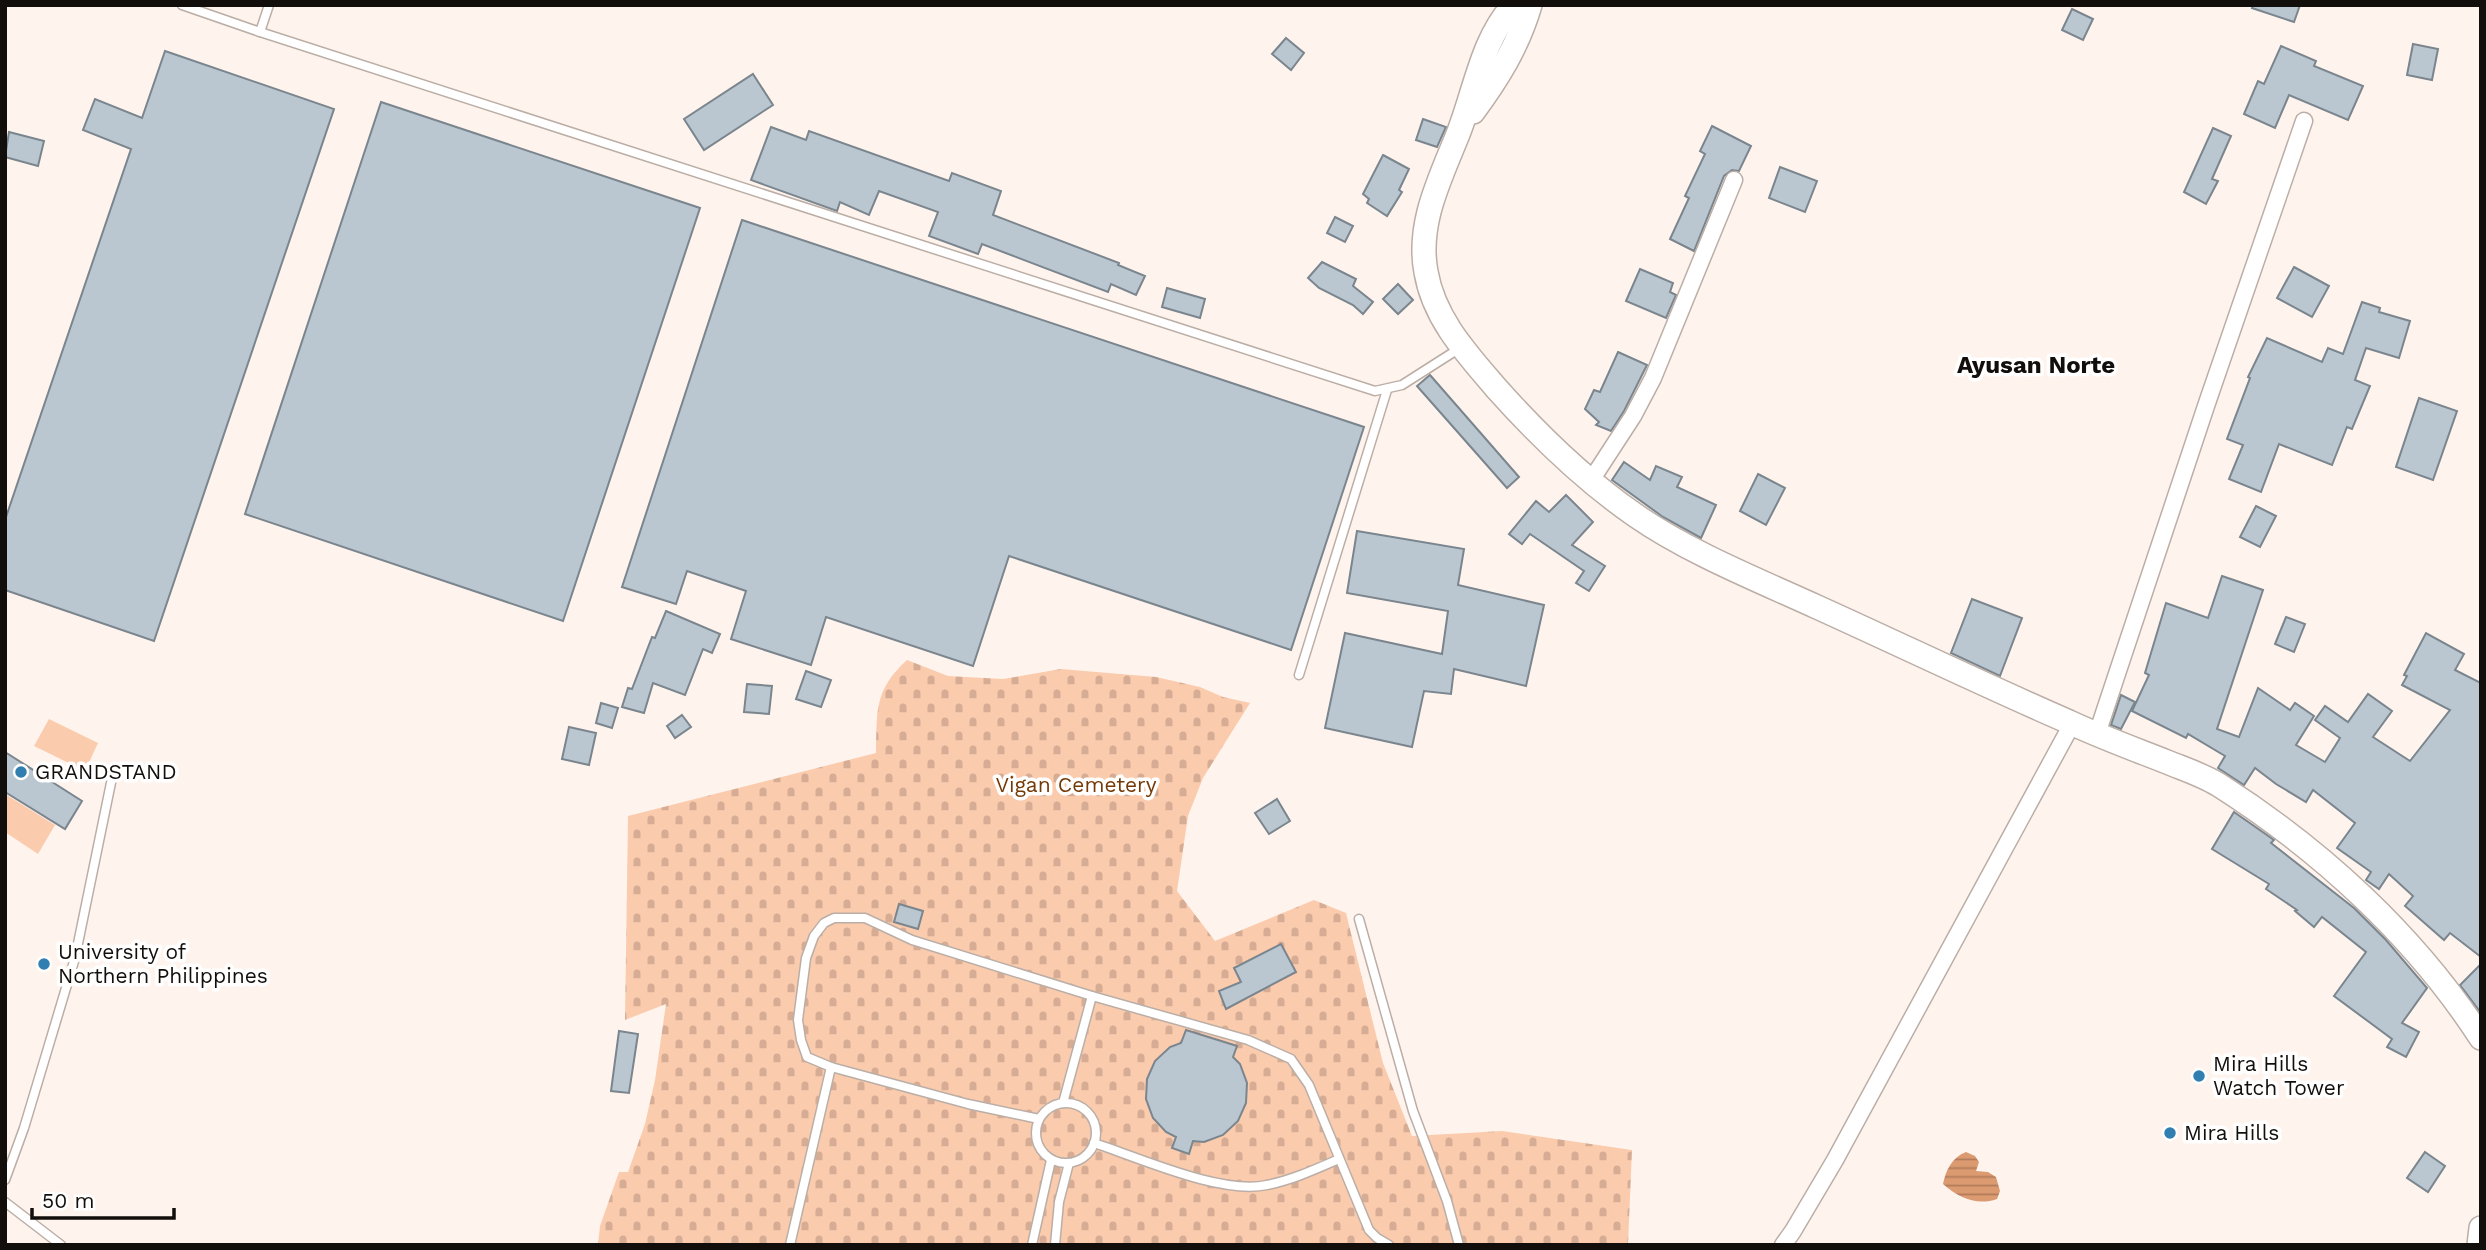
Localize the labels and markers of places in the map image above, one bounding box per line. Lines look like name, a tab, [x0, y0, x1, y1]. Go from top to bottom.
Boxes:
place label: GRANDSTAND	[35, 759, 177, 784]
marker: GRANDSTAND	[13, 764, 29, 780]
place label: University of Northern Philippines	[58, 939, 268, 988]
marker: University of Northern Philippines	[36, 956, 52, 972]
place label: Mira Hills Watch Tower	[2213, 1051, 2345, 1100]
marker: Mira Hills Watch Tower	[2191, 1068, 2207, 1084]
place label: Mira Hills	[2184, 1120, 2279, 1145]
marker: Mira Hills	[2162, 1125, 2178, 1141]

